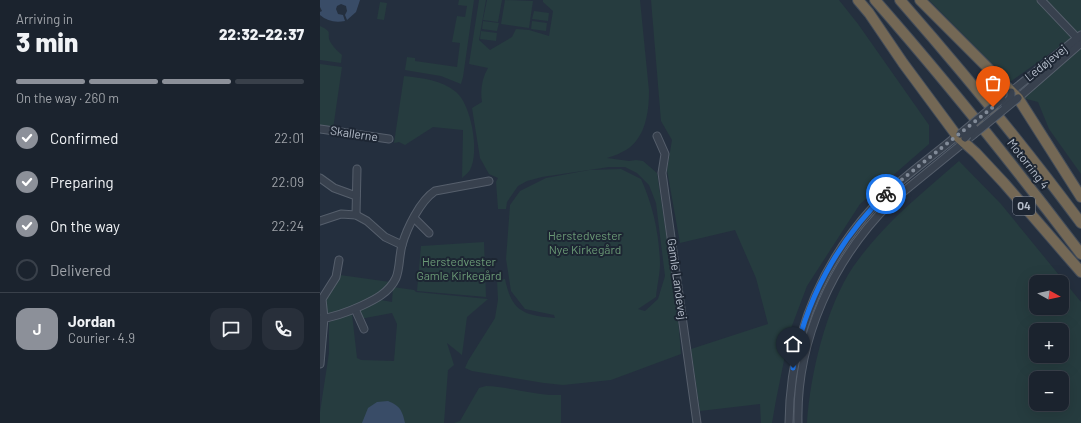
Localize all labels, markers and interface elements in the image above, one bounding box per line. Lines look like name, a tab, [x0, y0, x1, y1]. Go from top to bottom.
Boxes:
text: Arriving in	[16, 11, 73, 27]
text: 22:32–22:37	[219, 25, 304, 43]
text: 3 min	[16, 26, 78, 57]
street label: Ledøjevej	[1021, 41, 1069, 83]
pin	[976, 66, 1010, 107]
icon: bag	[982, 72, 1004, 94]
text: On the way · 260 m	[16, 90, 119, 106]
street label: Skallerne	[329, 123, 379, 143]
icon: check	[16, 127, 38, 149]
text: Confirmed	[50, 129, 118, 147]
text: 22:01	[274, 130, 304, 146]
street label: Motorring 4	[1005, 136, 1053, 191]
icon: check	[16, 171, 38, 193]
text: Preparing	[50, 173, 114, 191]
text: 22:09	[272, 174, 304, 190]
courier	[866, 174, 906, 214]
icon: bike	[875, 183, 897, 205]
road number: O4	[1013, 197, 1035, 215]
icon: check	[16, 215, 38, 237]
text: On the way	[50, 217, 120, 235]
text: 22:24	[272, 218, 304, 234]
park label: Herstedvester Nye Kirkegård	[548, 228, 623, 256]
street label: Gamle Landevej	[665, 237, 691, 320]
park label: Herstedvester Gamle Kirkegård	[416, 254, 502, 282]
text: Delivered	[50, 261, 111, 279]
north arrow	[1029, 275, 1069, 315]
map controls	[1029, 275, 1069, 411]
button: chat	[210, 308, 252, 350]
button: phone	[262, 308, 304, 350]
text: Jordan	[68, 312, 115, 330]
text: J	[33, 320, 41, 338]
button: +	[1029, 323, 1069, 363]
pin	[776, 327, 810, 368]
text: Courier · 4.9	[68, 330, 135, 346]
icon: home	[782, 333, 804, 355]
button: −	[1029, 371, 1069, 411]

